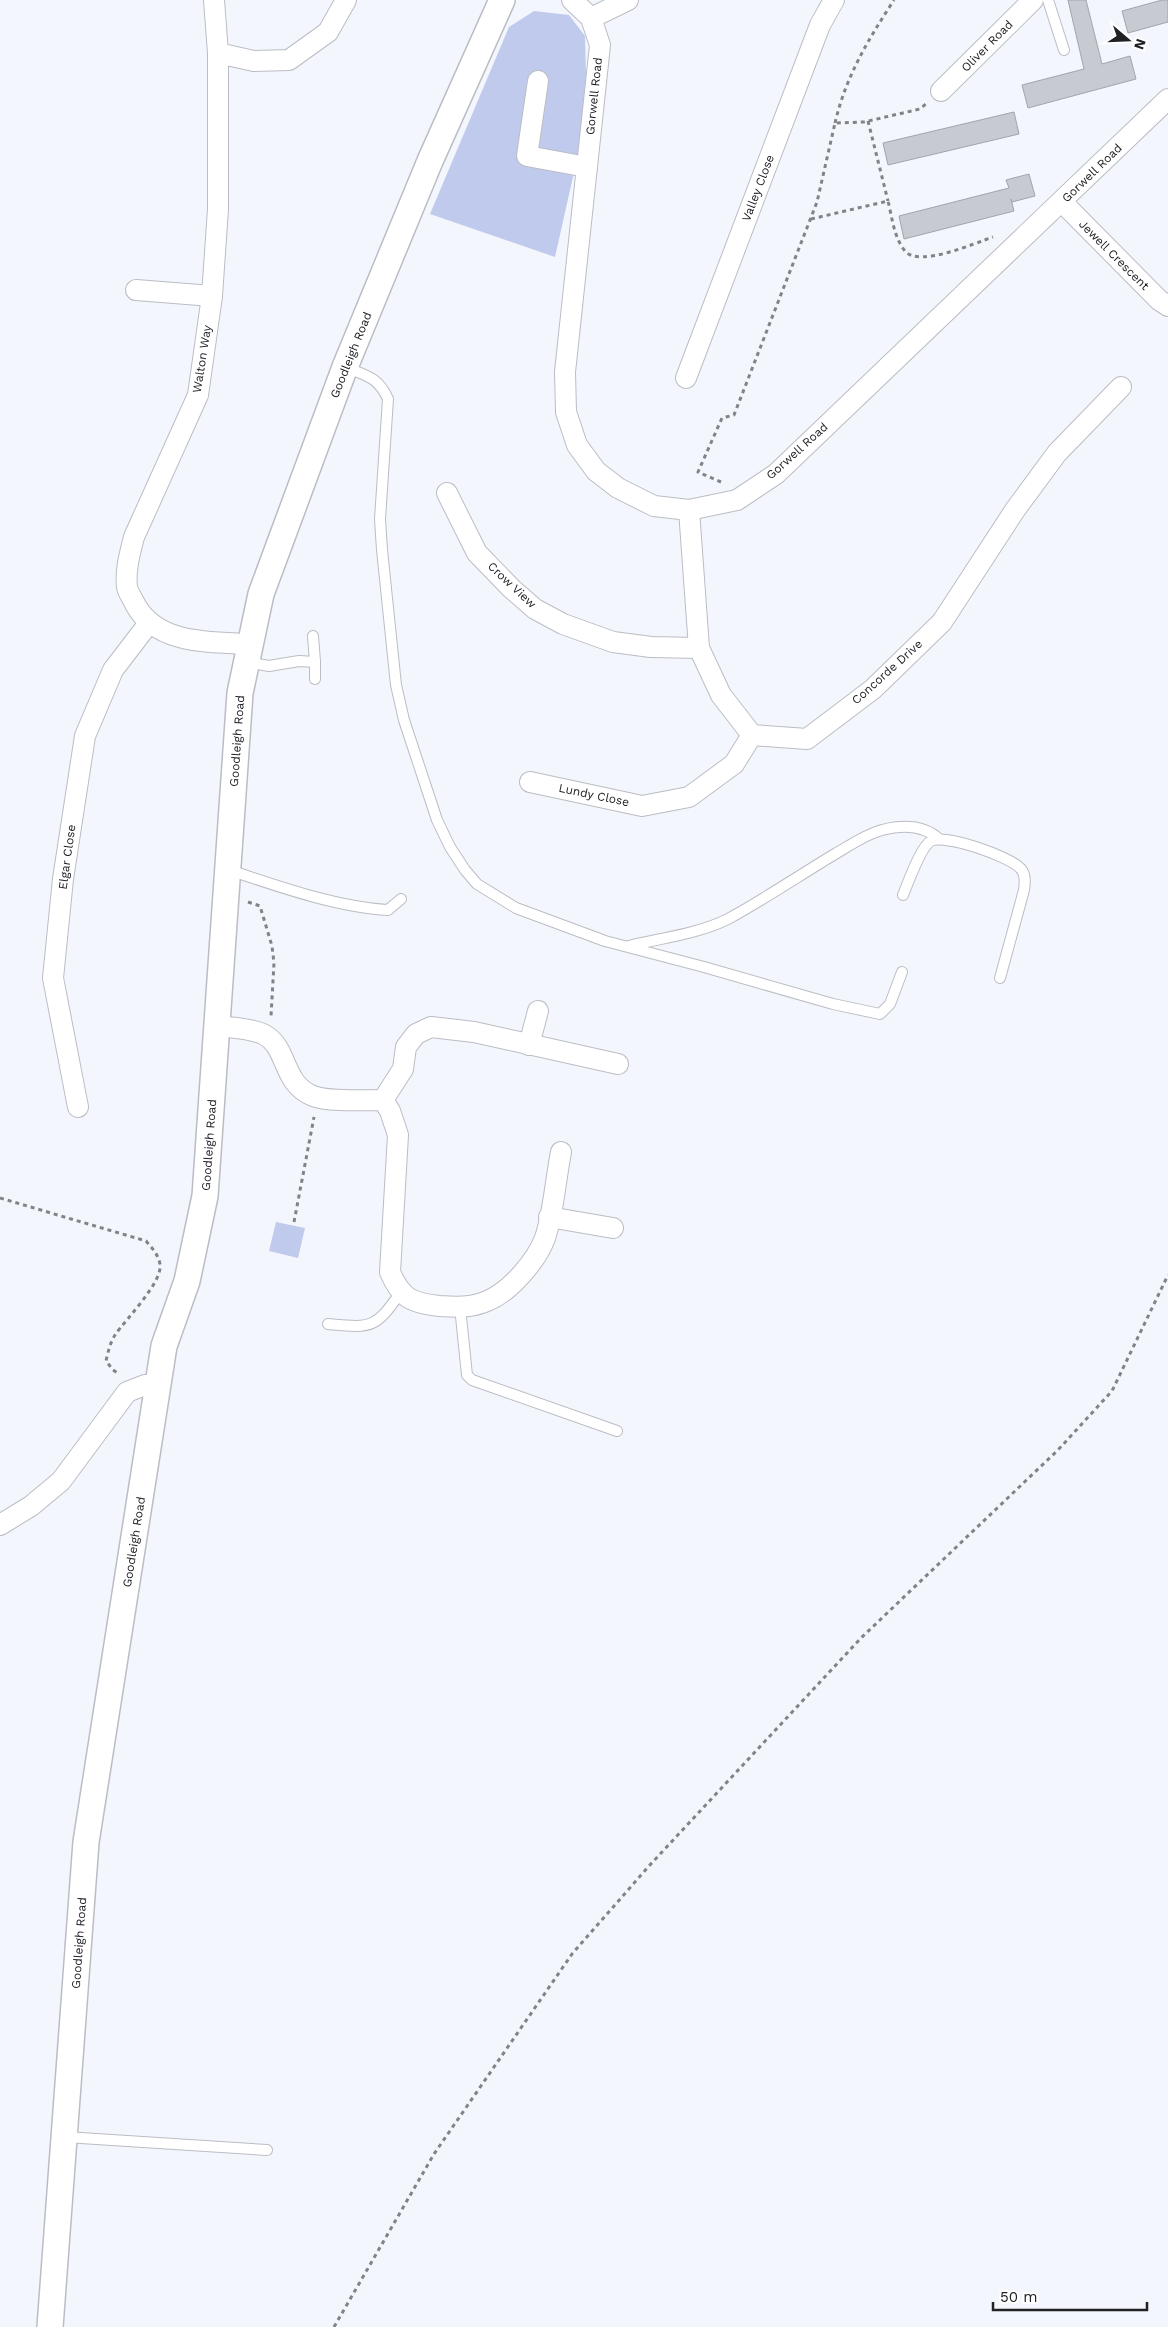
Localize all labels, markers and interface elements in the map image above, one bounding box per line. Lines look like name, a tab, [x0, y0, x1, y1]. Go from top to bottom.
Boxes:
north arrow	[1103, 15, 1153, 65]
street label: Oliver Road	[958, 17, 1016, 75]
text: N	[1131, 37, 1150, 52]
street label: Gorwell Road	[583, 57, 605, 135]
street label: Gorwell Road	[1059, 141, 1125, 205]
street label: Valley Close	[739, 153, 777, 223]
street label: Jewell Crescent	[1076, 217, 1152, 293]
street label: Goodleigh Road	[327, 310, 375, 400]
street label: Walton Way	[190, 323, 214, 394]
street label: Gorwell Road	[763, 420, 831, 482]
street label: Crow View	[485, 559, 539, 611]
street label: Concorde Drive	[849, 637, 925, 707]
street label: Goodleigh Road	[227, 695, 247, 787]
street label: Lundy Close	[557, 781, 631, 809]
street label: Elgar Close	[56, 823, 79, 890]
street label: Goodleigh Road	[199, 1099, 219, 1191]
street label: Goodleigh Road	[120, 1496, 148, 1588]
street label: Goodleigh Road	[69, 1897, 89, 1989]
scale bar	[993, 2280, 1147, 2312]
text: 50 m	[1000, 2288, 1037, 2306]

